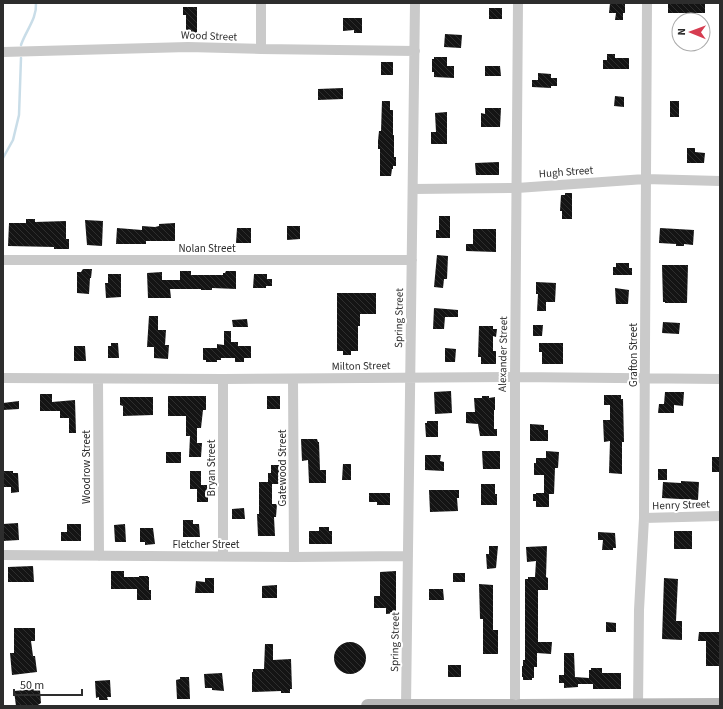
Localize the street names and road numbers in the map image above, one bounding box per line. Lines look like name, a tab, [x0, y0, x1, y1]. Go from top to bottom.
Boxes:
street label: Wood Street	[181, 28, 238, 44]
street label: Hugh Street	[538, 163, 594, 181]
street label: Nolan Street	[178, 241, 236, 256]
street label: Spring Street	[391, 288, 407, 348]
street label: Alexander Street	[495, 316, 511, 392]
street label: Grafton Street	[626, 323, 641, 387]
street label: Milton Street	[331, 358, 391, 374]
street label: Gatewood Street	[275, 429, 290, 506]
street label: Woodrow Street	[79, 430, 94, 504]
street label: Bryan Street	[204, 439, 219, 496]
street label: Henry Street	[652, 496, 710, 514]
street label: Fletcher Street	[172, 537, 240, 552]
street label: Spring Street	[387, 612, 403, 672]

